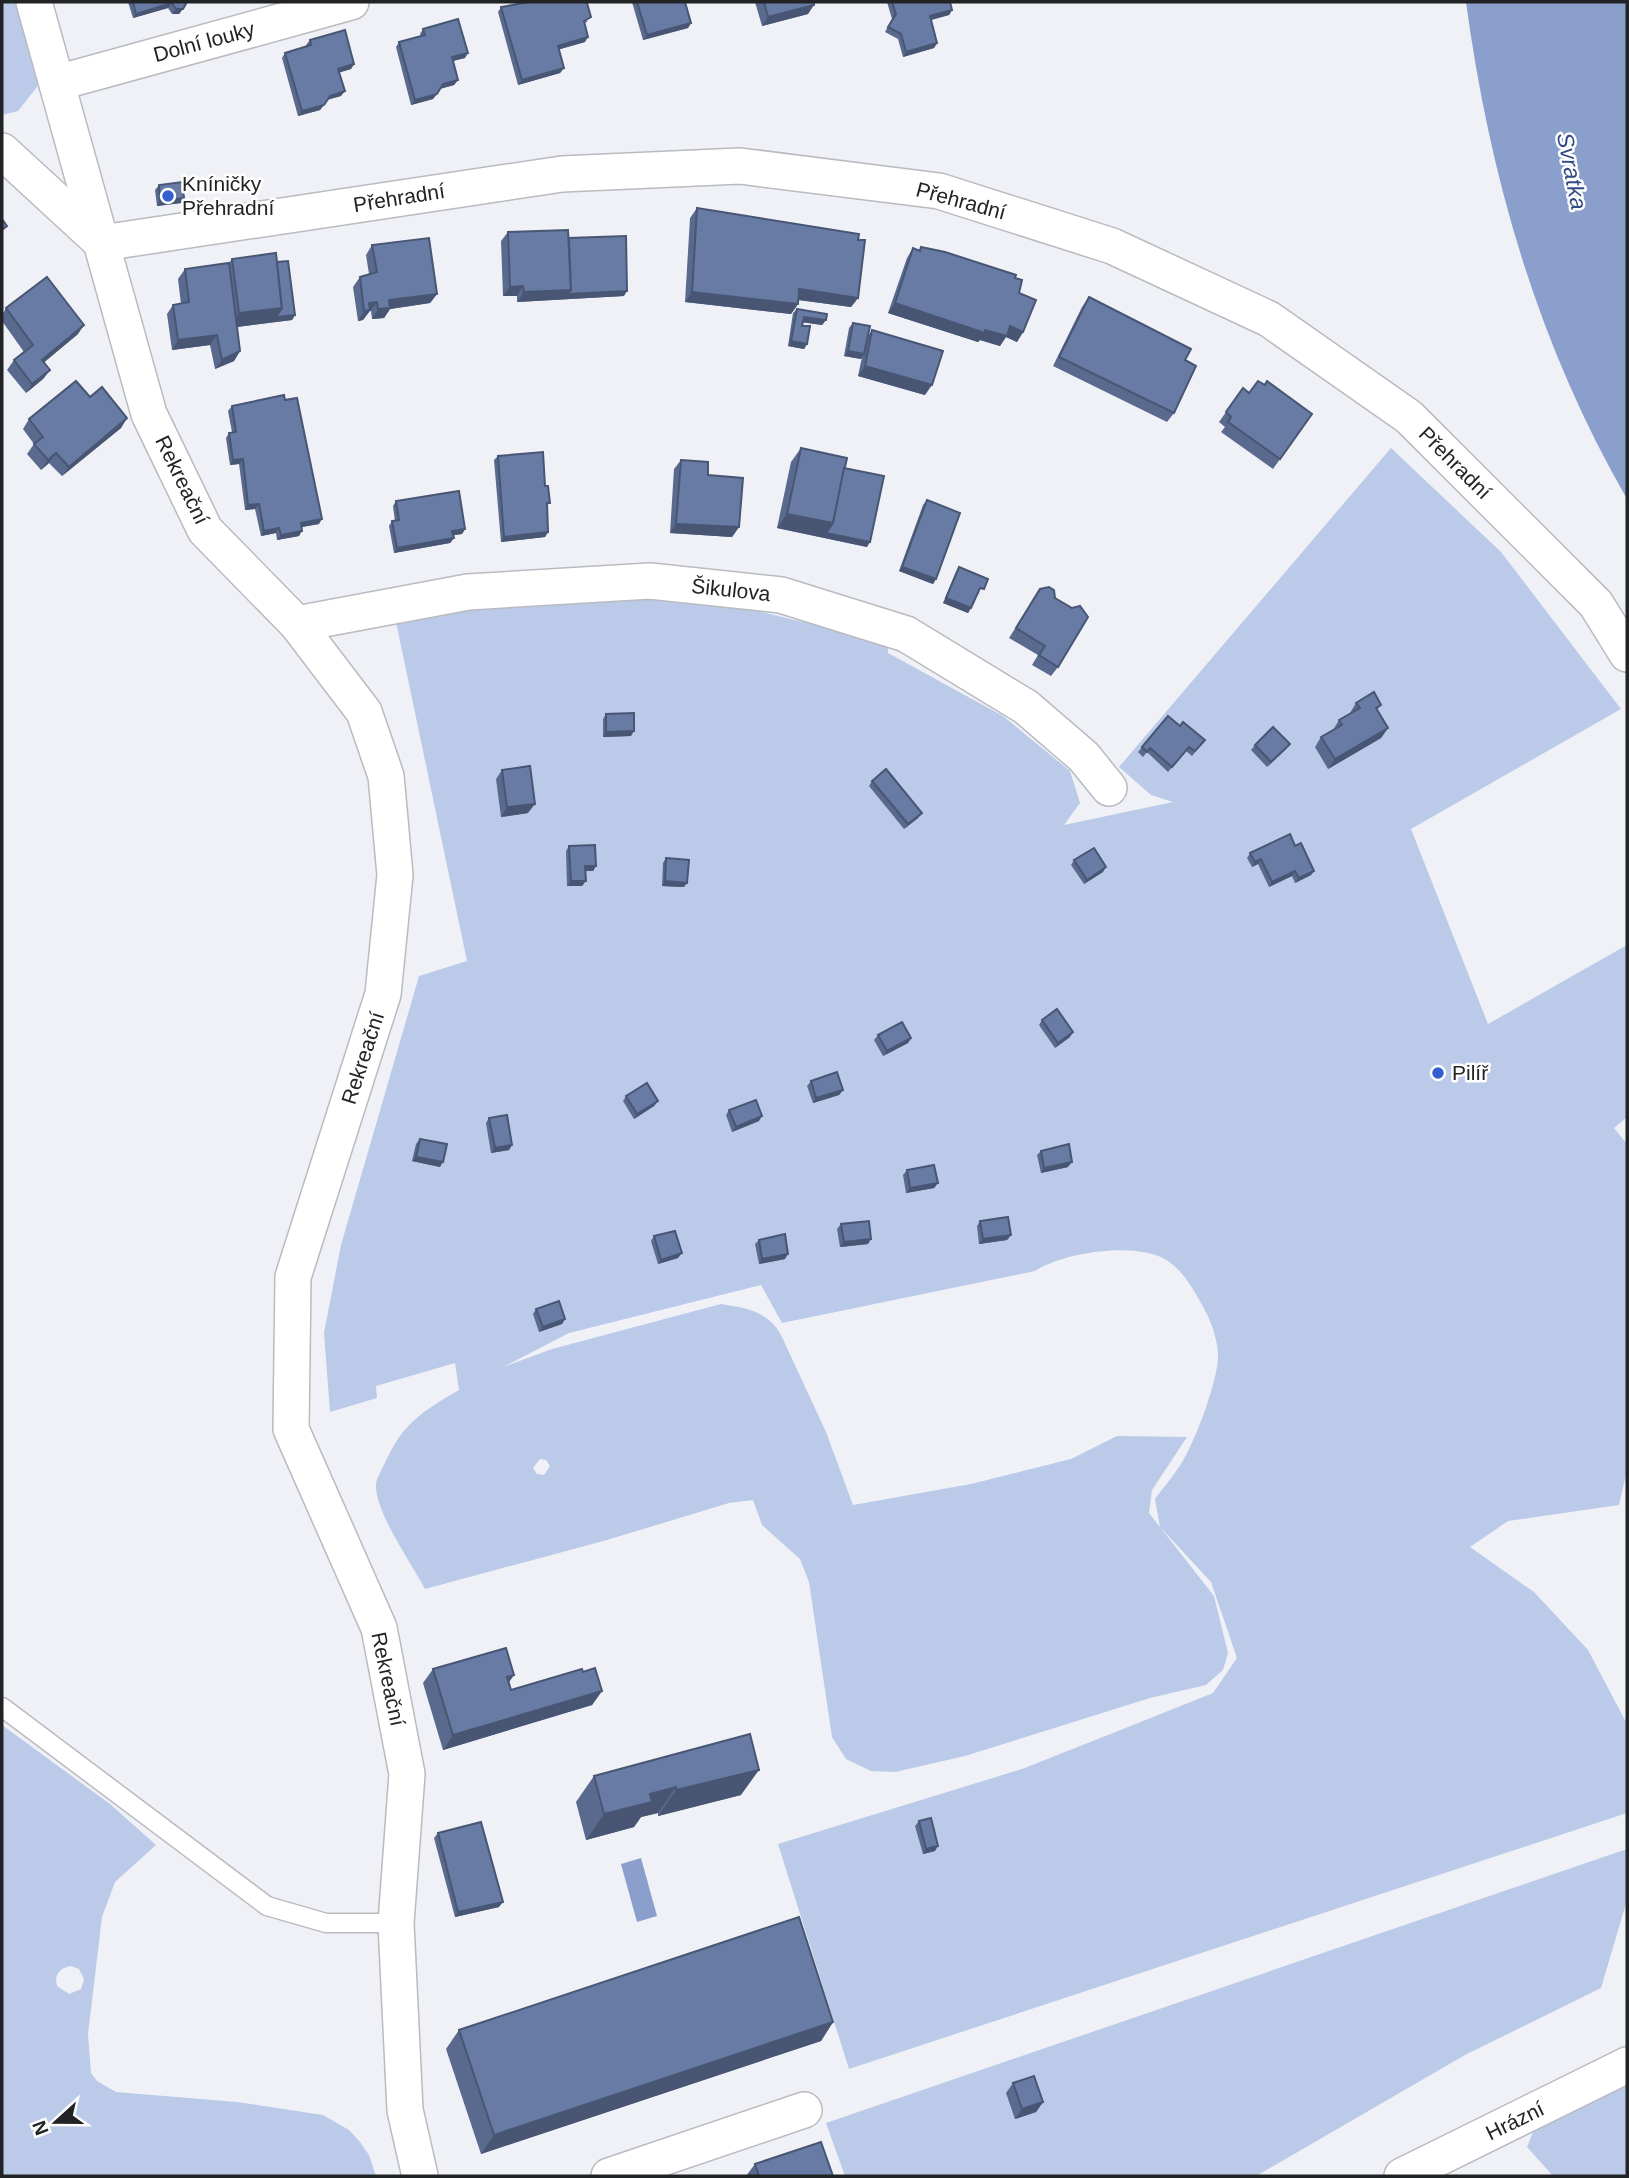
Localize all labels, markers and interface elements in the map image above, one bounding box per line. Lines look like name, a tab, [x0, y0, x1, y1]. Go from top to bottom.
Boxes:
street label: Dolní louky	[151, 17, 257, 66]
water label: Svratka	[1552, 130, 1592, 212]
place label: Kníničky Přehradní	[182, 172, 274, 219]
street label: Přehradní	[914, 177, 1009, 224]
street label: Přehradní	[352, 179, 446, 216]
marker: Kníničky Přehradní	[160, 188, 176, 204]
street label: Přehradní	[1415, 422, 1496, 503]
street label: Rekreační	[151, 432, 214, 528]
street label: Šikulova	[690, 574, 772, 605]
street label: Rekreační	[337, 1009, 388, 1107]
place label: Pilíř	[1452, 1061, 1489, 1084]
marker: Pilíř	[1430, 1065, 1446, 1081]
street label: Rekreační	[367, 1630, 410, 1728]
north arrow	[21, 2087, 91, 2157]
street label: Hrázní	[1482, 2097, 1548, 2144]
text: N	[28, 2118, 53, 2138]

